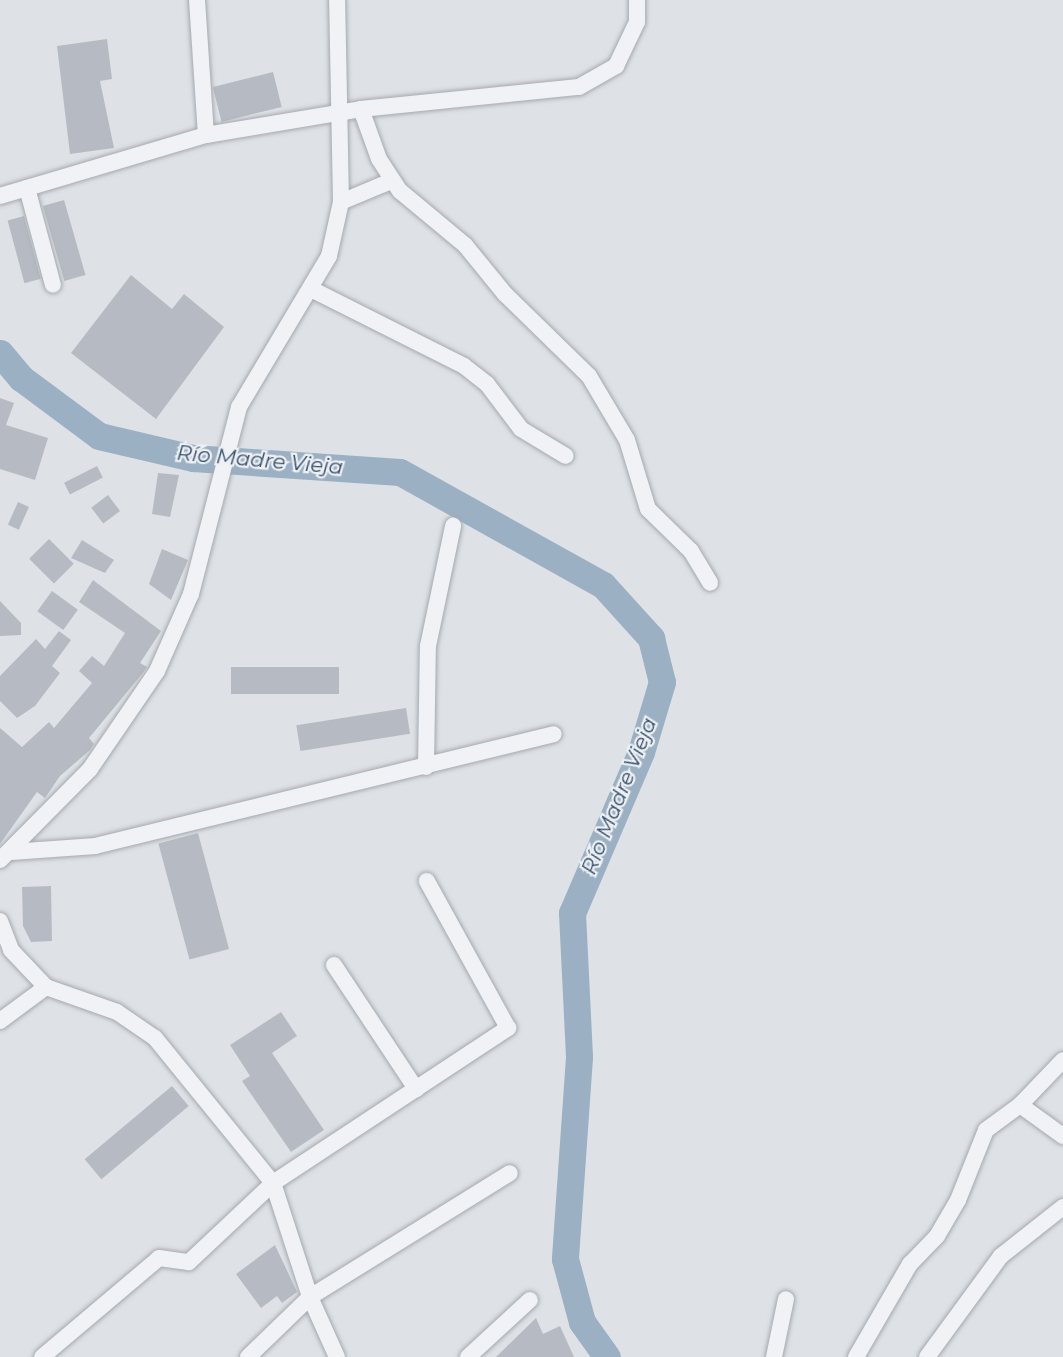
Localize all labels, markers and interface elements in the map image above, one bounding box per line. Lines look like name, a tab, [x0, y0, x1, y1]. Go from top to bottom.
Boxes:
water label: Río Madre Vieja	[176, 440, 344, 480]
water label: Río Madre Vieja	[576, 714, 662, 878]

